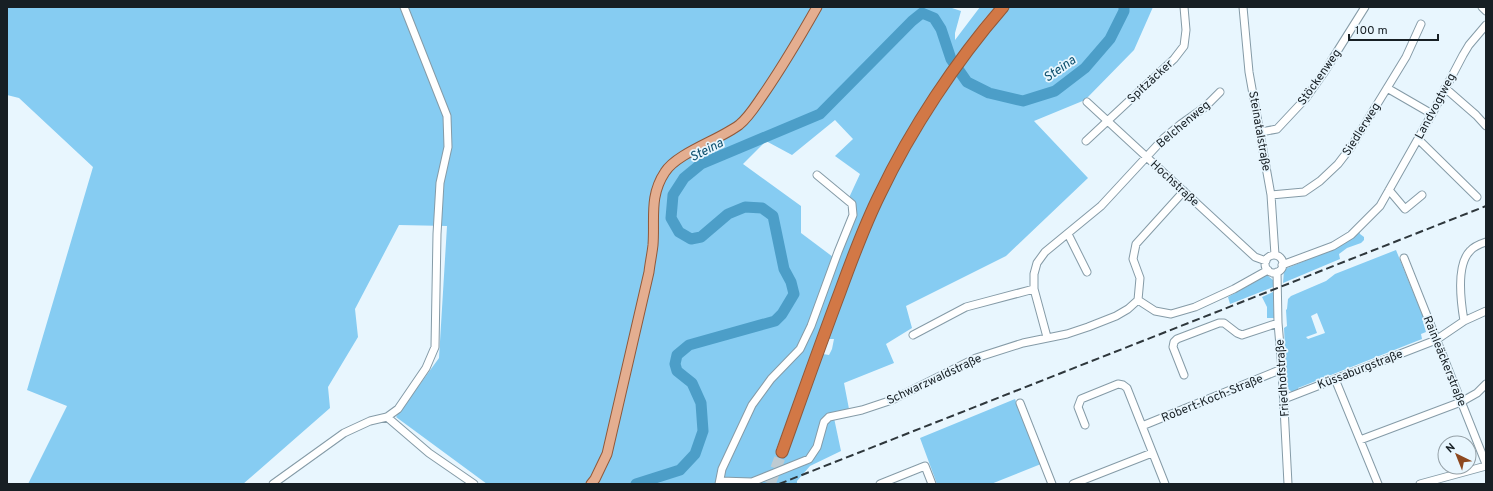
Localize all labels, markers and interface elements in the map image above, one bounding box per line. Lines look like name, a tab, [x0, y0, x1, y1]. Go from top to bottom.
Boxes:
scale bar	[1349, 16, 1438, 42]
text: 100 m	[1355, 23, 1388, 39]
street label: Stöckenweg	[1294, 46, 1345, 109]
water label: Steina	[1041, 53, 1080, 86]
street label: Spitzäcker	[1124, 56, 1177, 107]
street label: Landvogtweg	[1412, 71, 1460, 142]
street label: Steinatalstraße	[1244, 90, 1274, 173]
street label: Belchenweg	[1153, 98, 1214, 152]
street label: Siedlerweg	[1339, 100, 1385, 159]
water label: Steina	[687, 135, 727, 166]
street label: Hochstraße	[1146, 157, 1202, 211]
street label: Rainleäckerstraße	[1419, 314, 1470, 409]
street label: Friedhofstraße	[1272, 339, 1294, 417]
street label: Küssaburgstraße	[1315, 346, 1405, 394]
street label: Schwarzwaldstraße	[884, 351, 985, 409]
street label: Robert-Koch-Straße	[1159, 371, 1266, 427]
north arrow	[1437, 435, 1477, 475]
text: N	[1443, 441, 1459, 456]

